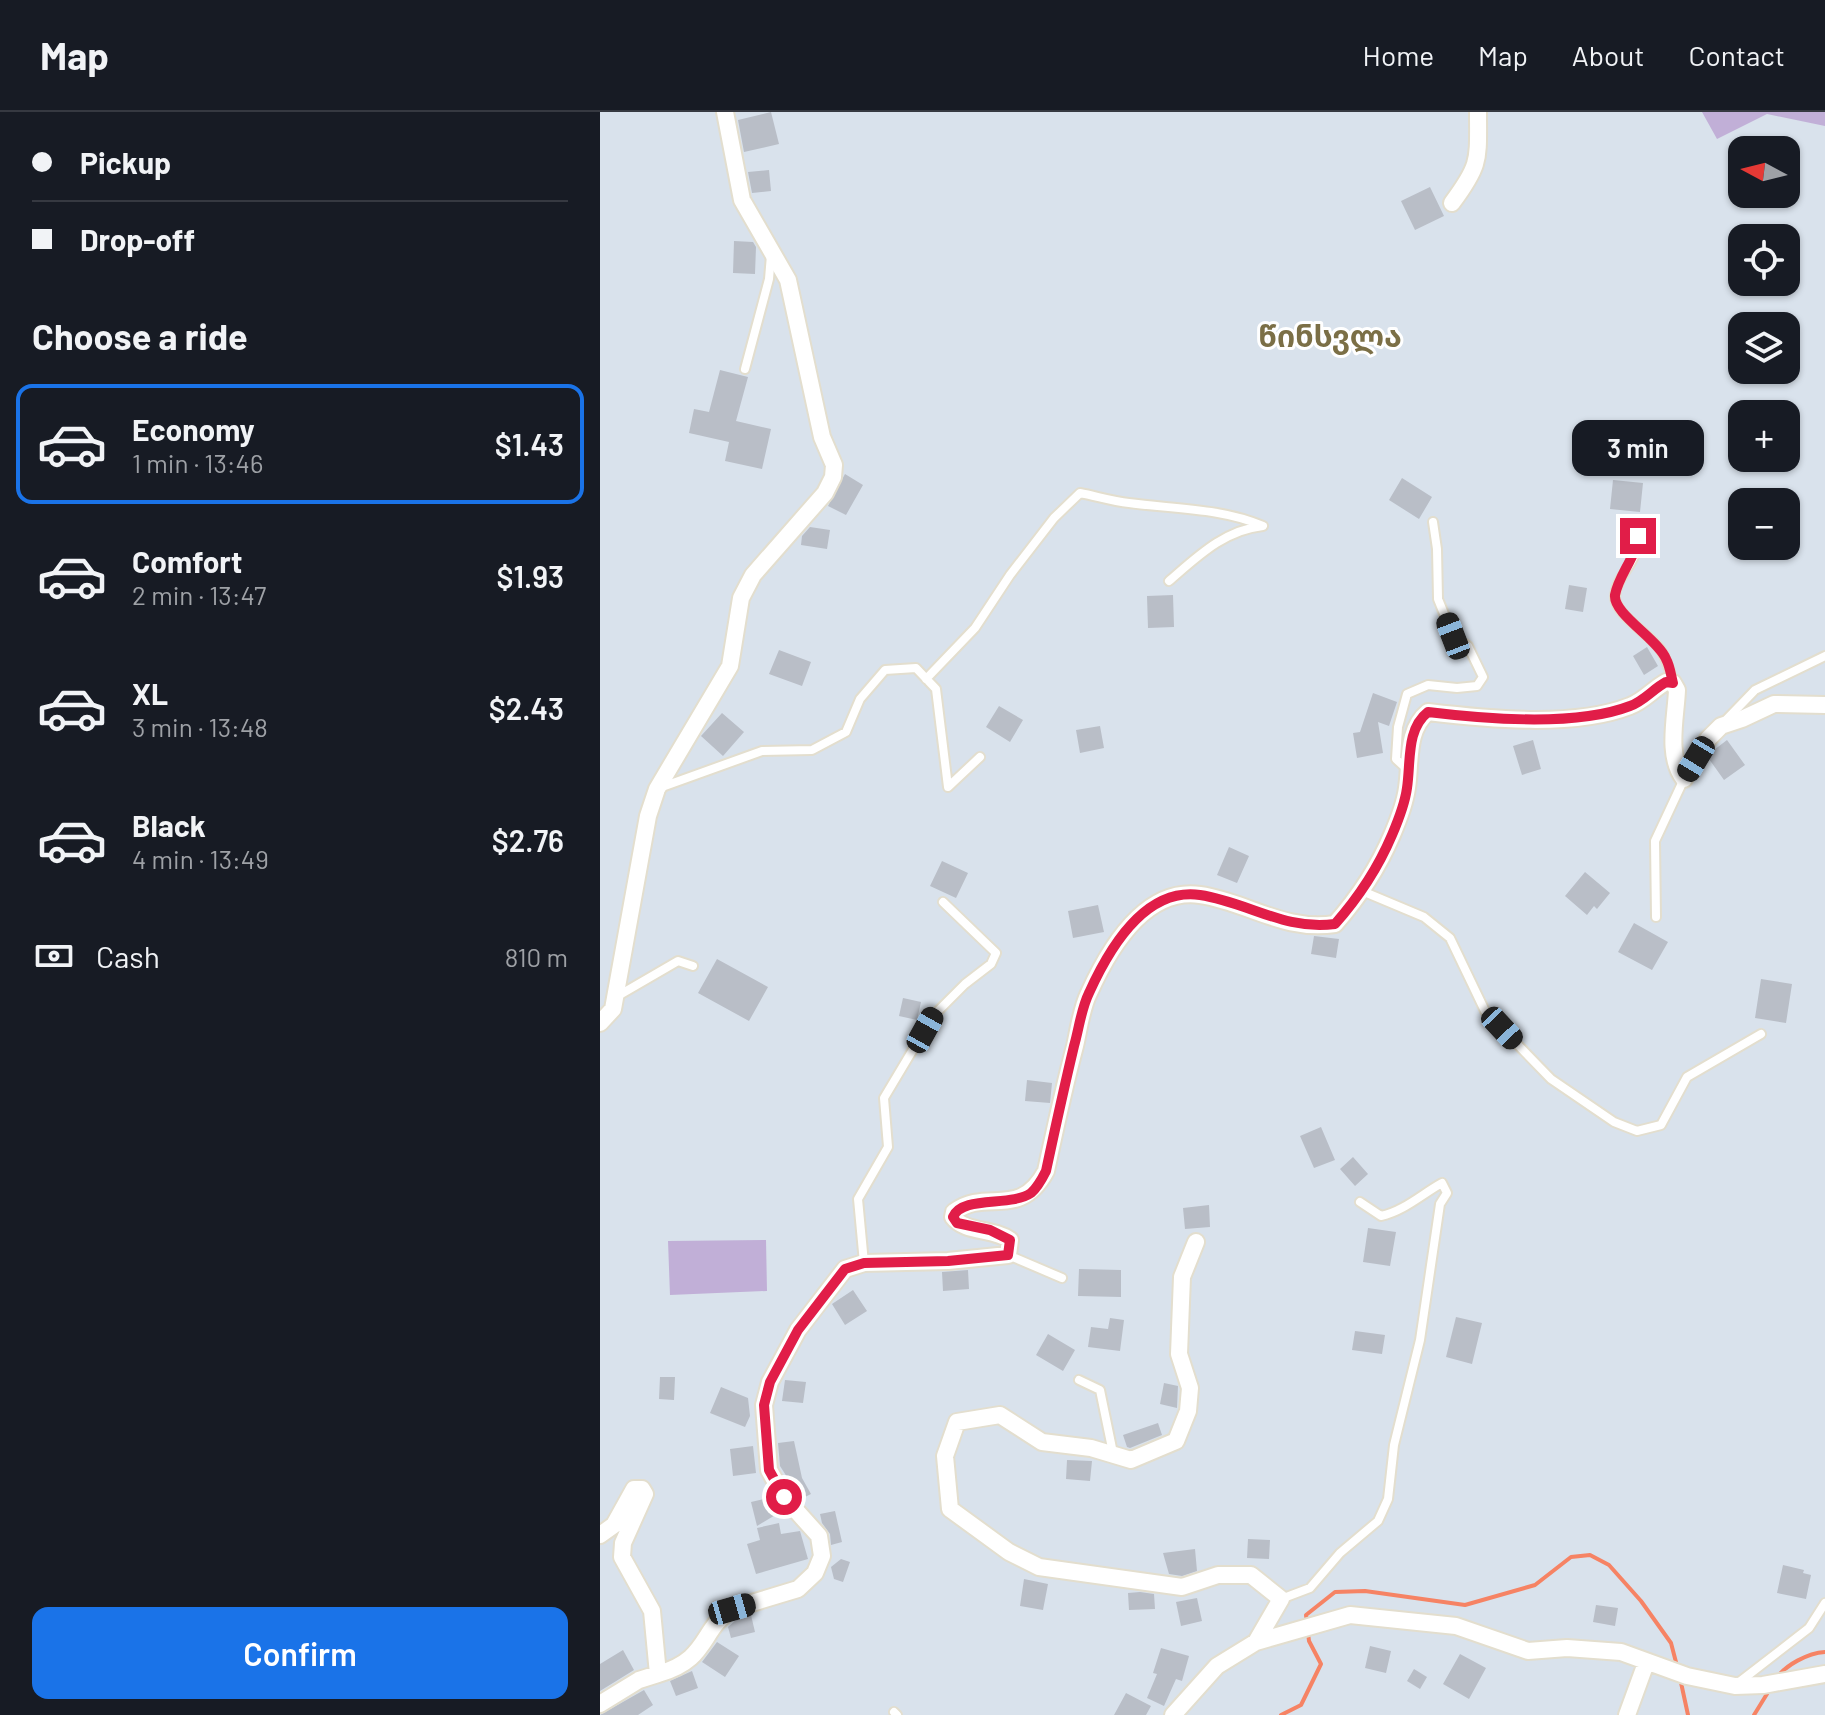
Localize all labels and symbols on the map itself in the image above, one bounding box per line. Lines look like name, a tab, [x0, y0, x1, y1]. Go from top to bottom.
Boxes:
north arrow	[1728, 136, 1800, 208]
district label: წინსვლა	[1258, 317, 1402, 355]
callout: 3 min	[1572, 420, 1704, 476]
route end	[1620, 518, 1656, 554]
car	[1433, 609, 1473, 663]
car	[1673, 732, 1719, 786]
car	[1477, 1002, 1527, 1054]
car	[903, 1003, 947, 1057]
route start	[766, 1479, 802, 1515]
car	[706, 1591, 758, 1627]

